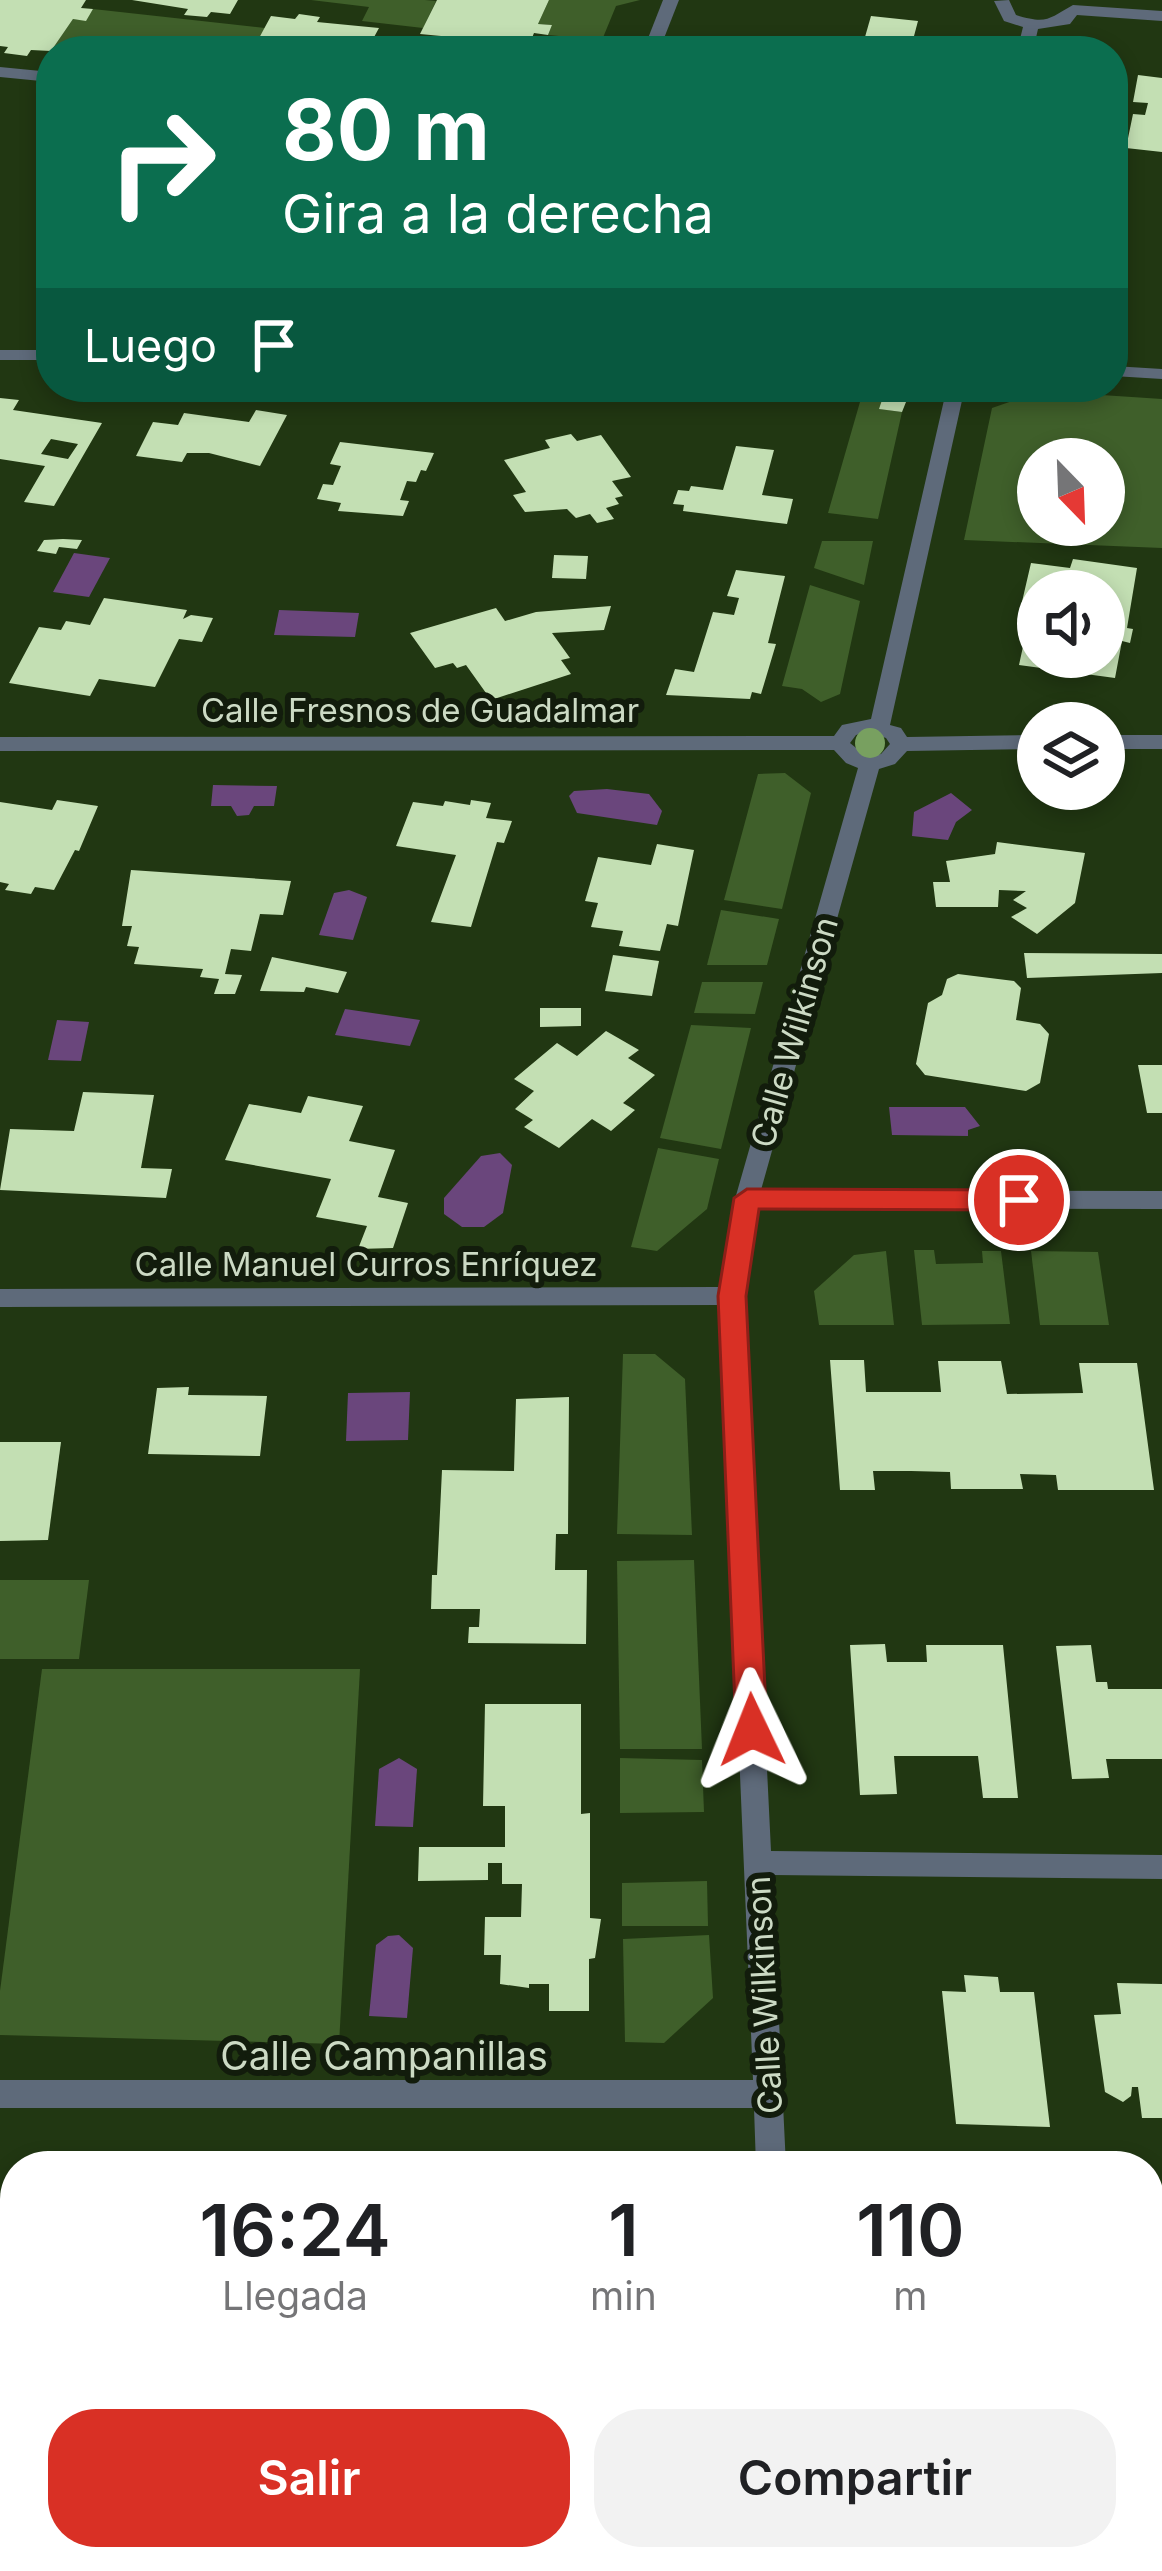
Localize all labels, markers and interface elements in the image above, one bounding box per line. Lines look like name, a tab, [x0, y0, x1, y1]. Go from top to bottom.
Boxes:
text: 80 m	[282, 79, 490, 180]
icon: right	[84, 84, 240, 240]
text: Gira a la derecha	[282, 181, 714, 246]
icon: arrive	[241, 312, 307, 378]
text: Luego	[84, 318, 217, 373]
north arrow	[1017, 438, 1125, 546]
map controls	[1017, 438, 1125, 810]
button: sound	[1017, 570, 1125, 678]
street label: Calle Fresnos de Guadalmar	[201, 690, 639, 730]
button: layers	[1017, 702, 1125, 810]
street label: Calle Wilkinson	[742, 912, 846, 1152]
pin	[968, 1149, 1070, 1251]
icon: arrive	[986, 1167, 1052, 1233]
street label: Calle Manuel Curros Enríquez	[135, 1244, 597, 1284]
position arrow	[689, 1667, 815, 1793]
street label: Calle Wilkinson	[738, 1875, 790, 2115]
street label: Calle Campanillas	[220, 2032, 548, 2079]
text: 16:24	[199, 2186, 391, 2273]
text: 1	[608, 2186, 639, 2273]
text: 110	[856, 2186, 965, 2273]
text: Llegada	[222, 2272, 368, 2319]
text: min	[590, 2272, 657, 2319]
text: m	[893, 2272, 927, 2319]
button: Salir	[48, 2409, 570, 2547]
button: Compartir	[594, 2409, 1116, 2547]

